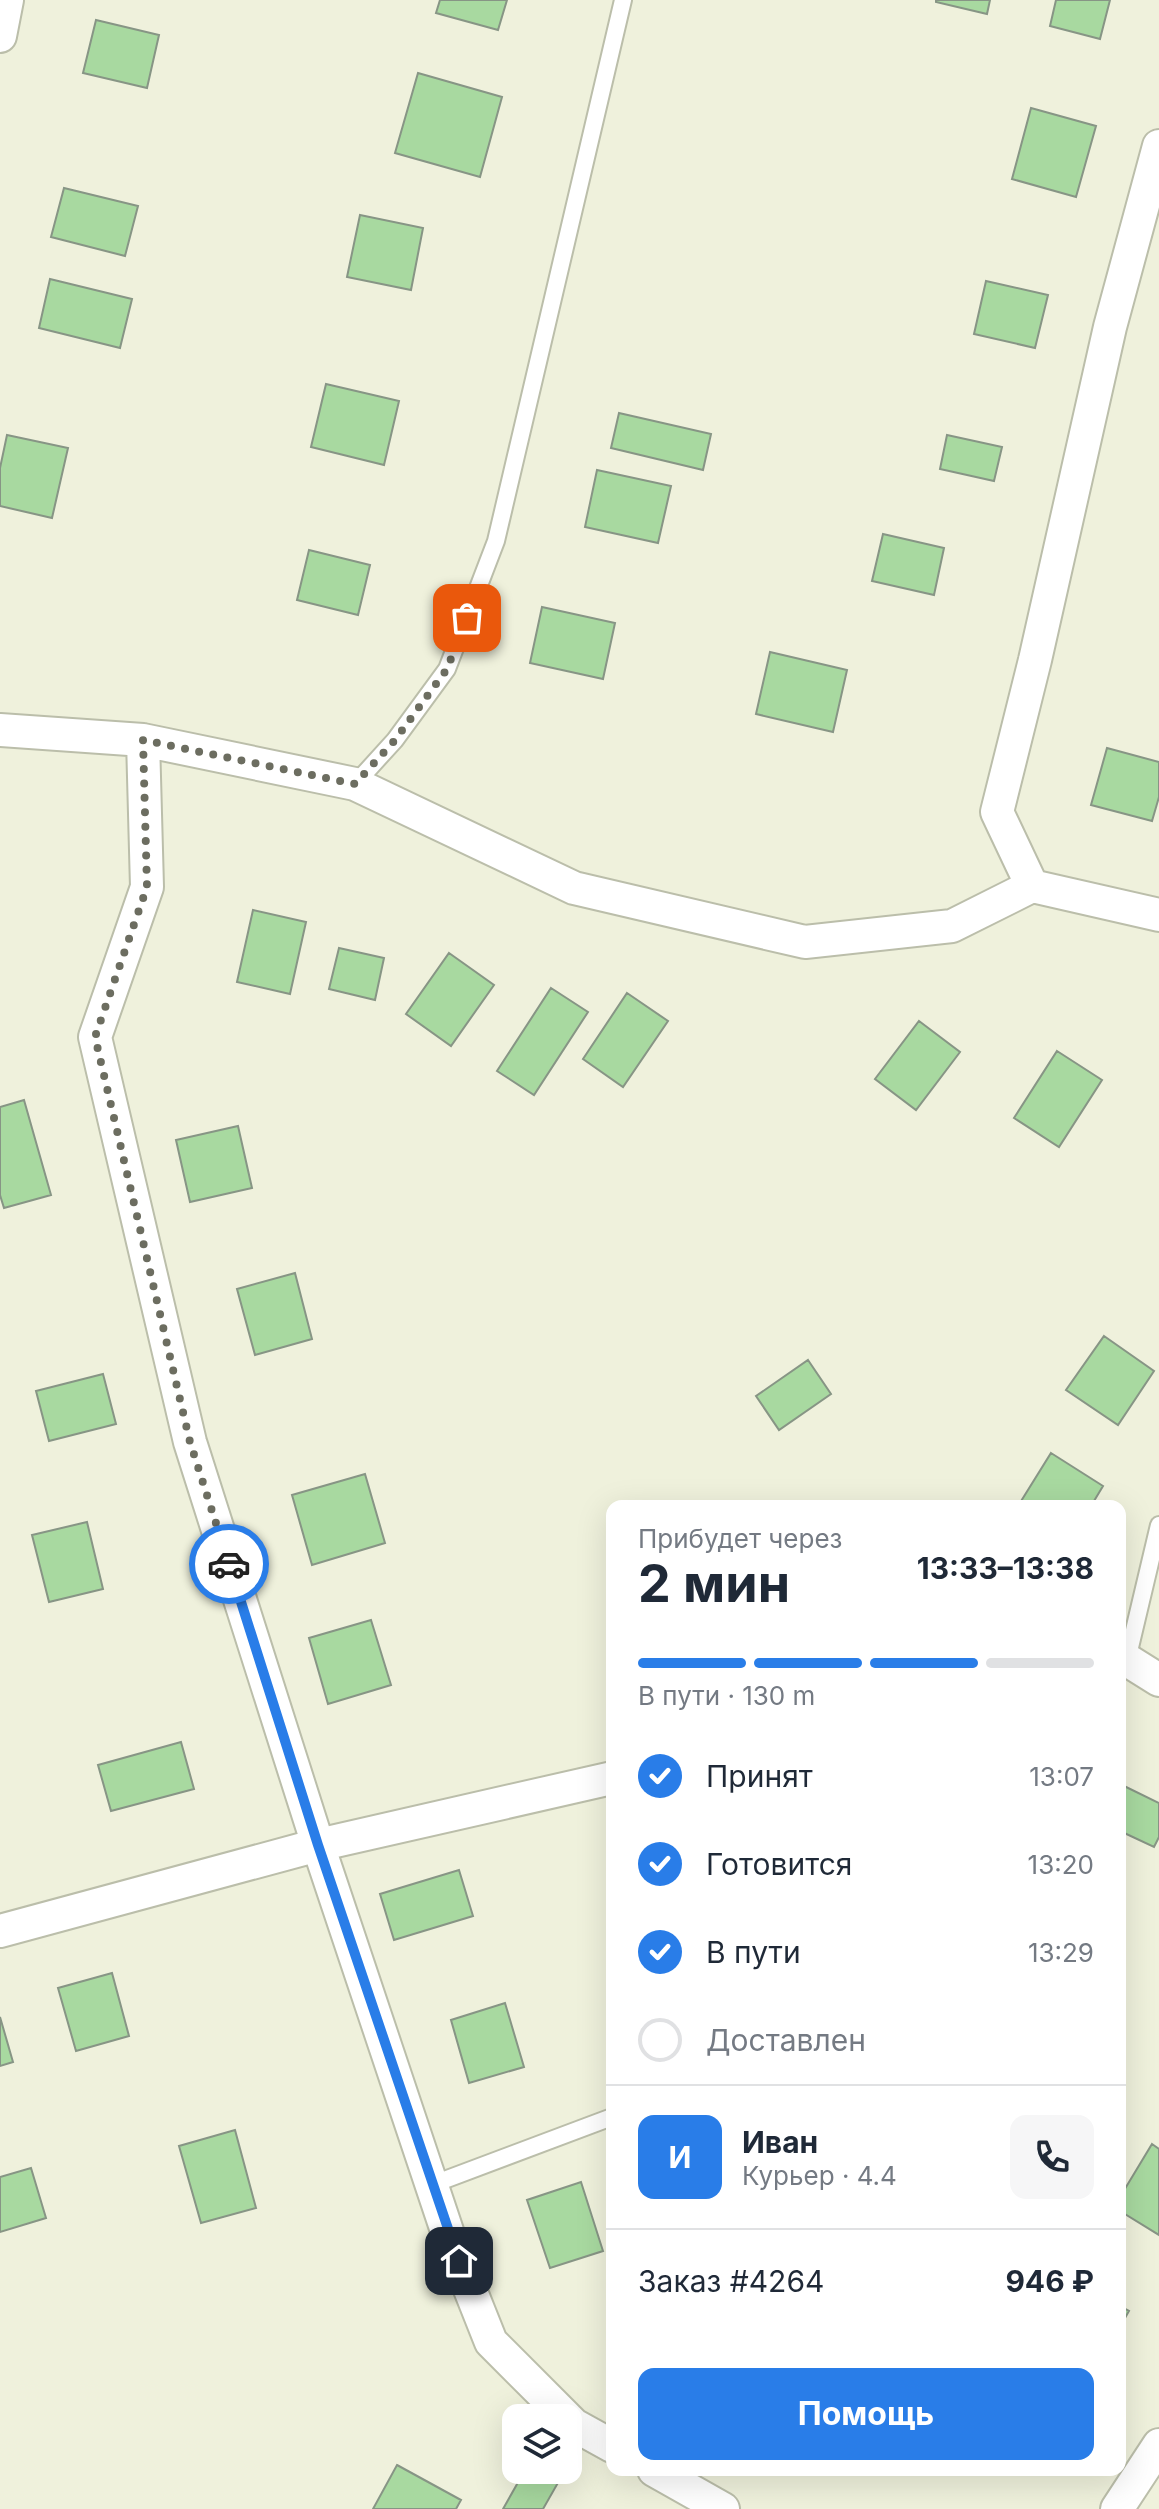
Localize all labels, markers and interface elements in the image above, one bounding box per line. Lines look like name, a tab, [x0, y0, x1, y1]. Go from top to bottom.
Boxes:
pin	[433, 584, 501, 652]
icon: bag	[445, 596, 489, 640]
text: Прибудет через	[638, 1523, 842, 1554]
courier	[189, 1524, 269, 1604]
icon: car	[207, 1542, 251, 1586]
text: 13:33–13:38	[917, 1550, 1094, 1586]
text: 2 мин	[638, 1552, 790, 1615]
text: В пути · 130 m	[638, 1680, 815, 1711]
icon: check	[638, 1754, 682, 1798]
text: Принят	[706, 1758, 813, 1794]
text: 13:07	[1029, 1761, 1094, 1792]
icon: check	[638, 1842, 682, 1886]
text: Готовится	[706, 1846, 852, 1882]
text: 13:20	[1028, 1849, 1094, 1880]
icon: check	[638, 1930, 682, 1974]
text: В пути	[706, 1934, 801, 1970]
text: 13:29	[1028, 1937, 1094, 1968]
text: Доставлен	[706, 2022, 866, 2058]
button: phone	[1010, 2115, 1094, 2199]
text: Иван	[742, 2124, 818, 2160]
text: И	[669, 2139, 691, 2175]
text: Курьер · 4.4	[742, 2160, 897, 2191]
pin	[425, 2227, 493, 2295]
icon: home	[437, 2239, 481, 2283]
text: Заказ #4264	[638, 2263, 824, 2299]
text: 946 ₽	[1005, 2263, 1094, 2299]
button: Помощь	[638, 2368, 1094, 2460]
map controls	[502, 2404, 582, 2484]
button: layers	[502, 2404, 582, 2484]

